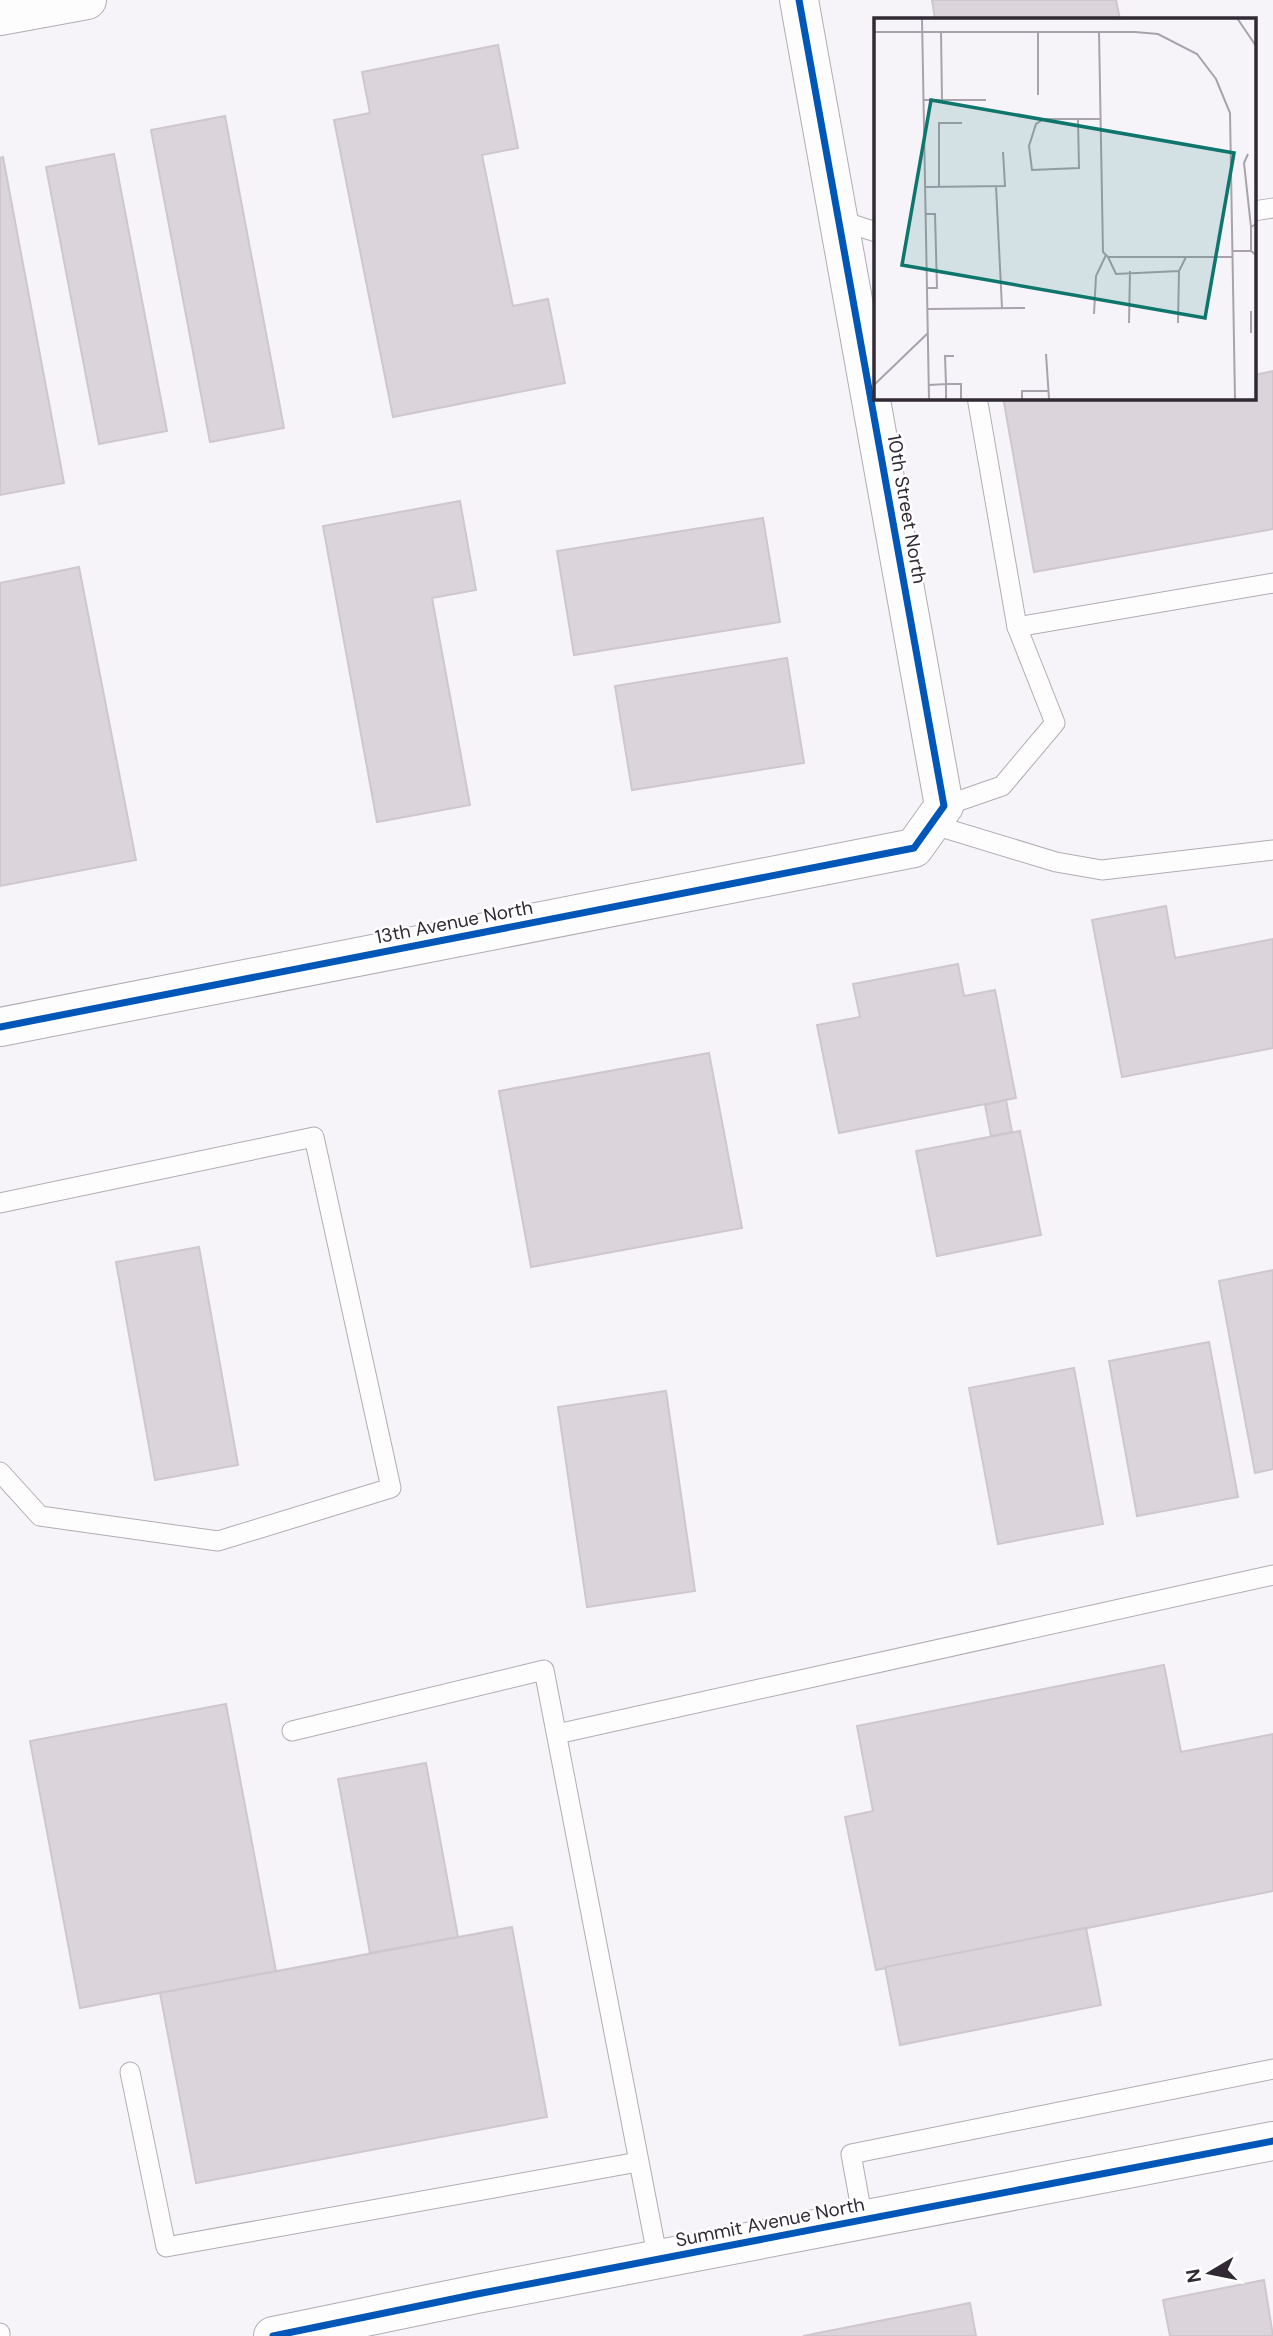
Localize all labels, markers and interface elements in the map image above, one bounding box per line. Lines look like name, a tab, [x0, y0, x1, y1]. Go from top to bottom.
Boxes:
inset map	[874, 18, 1256, 399]
street label: 10th Street North	[882, 432, 932, 586]
street label: 13th Avenue North	[373, 894, 535, 950]
street label: Summit Avenue North	[673, 2191, 867, 2253]
north arrow	[1175, 2238, 1245, 2308]
text: N	[1180, 2267, 1207, 2285]

